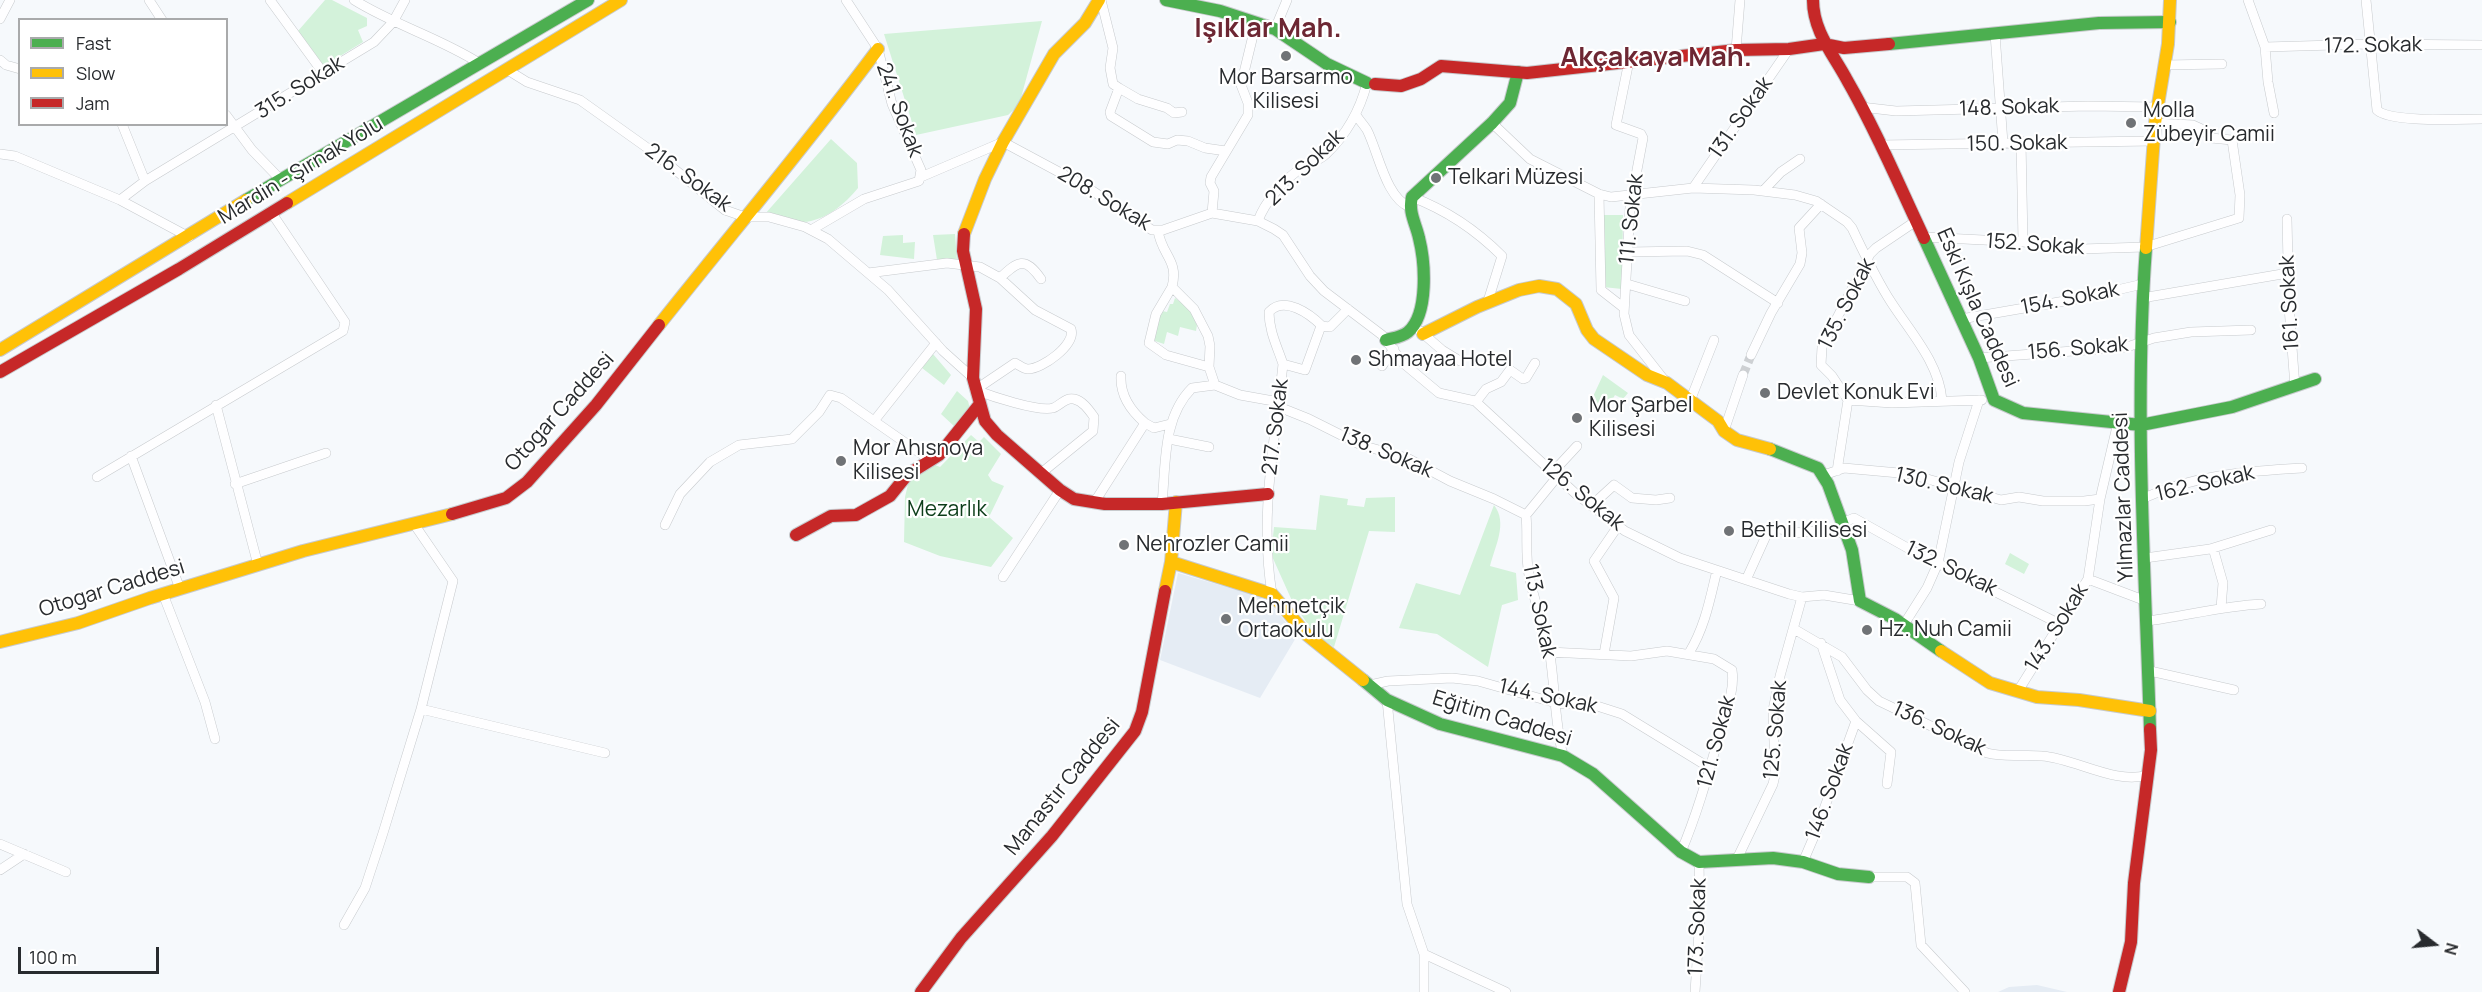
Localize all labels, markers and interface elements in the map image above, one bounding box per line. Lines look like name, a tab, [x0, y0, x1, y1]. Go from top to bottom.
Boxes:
district label: Işıklar Mah.	[1194, 13, 1342, 45]
legend	[18, 18, 228, 126]
text: Fast	[76, 31, 111, 55]
street label: 172. Sokak	[2324, 33, 2422, 59]
district label: Akçakaya Mah.	[1560, 42, 1752, 74]
marker: Mor Barsarmo Kilisesi	[1279, 49, 1293, 63]
street label: 315. Sokak	[251, 51, 349, 125]
street label: 241. Sokak	[870, 59, 928, 161]
text: Slow	[76, 61, 115, 85]
place label: Mor Barsarmo Kilisesi	[1219, 65, 1353, 115]
street label: 131. Sokak	[1704, 72, 1778, 164]
text: Jam	[76, 91, 110, 115]
street label: 148. Sokak	[1959, 94, 2059, 122]
place label: Molla Zübeyir Camii	[2143, 98, 2275, 148]
street label: Mardin - Şırnak Yolu	[214, 112, 388, 230]
marker: Molla Zübeyir Camii	[2124, 116, 2138, 130]
street label: 213. Sokak	[1261, 124, 1349, 212]
street label: 150. Sokak	[1967, 131, 2067, 157]
street label: 216. Sokak	[640, 138, 736, 218]
street label: 208. Sokak	[1053, 161, 1155, 237]
place label: Telkari Müzesi	[1448, 165, 1583, 191]
marker: Telkari Müzesi	[1429, 171, 1443, 185]
street label: 111. Sokak	[1615, 172, 1649, 266]
street label: Eski Kışla Caddesi	[1931, 225, 2023, 391]
street label: 152. Sokak	[1985, 229, 2085, 261]
street label: 135. Sokak	[1813, 254, 1881, 354]
street label: 161. Sokak	[2275, 255, 2305, 351]
street label: 154. Sokak	[2019, 277, 2121, 321]
street label: 156. Sokak	[2027, 332, 2129, 366]
street label: Otogar Caddesi	[500, 347, 620, 477]
place label: Shmayaa Hotel	[1368, 347, 1512, 373]
marker: Shmayaa Hotel	[1349, 353, 1363, 367]
street label: 217. Sokak	[1258, 377, 1294, 477]
place label: Devlet Konuk Evi	[1777, 380, 1935, 406]
marker: Devlet Konuk Evi	[1758, 386, 1772, 400]
place label: Mor Şarbel Kilisesi	[1589, 393, 1693, 443]
marker: Mor Şarbel Kilisesi	[1570, 411, 1584, 425]
street label: Yılmazlar Caddesi	[2108, 412, 2140, 582]
street label: 138. Sokak	[1335, 422, 1437, 484]
place label: Mor Ahısnoya Kilisesi	[853, 436, 983, 486]
marker: Mor Ahısnoya Kilisesi	[834, 454, 848, 468]
street label: 126. Sokak	[1535, 454, 1629, 536]
street label: 162. Sokak	[2153, 460, 2257, 508]
street label: 130. Sokak	[1892, 462, 1996, 510]
park label: Mezarlık	[907, 497, 987, 523]
place label: Bethil Kilisesi	[1741, 518, 1867, 544]
marker: Bethil Kilisesi	[1722, 524, 1736, 538]
place label: Nehrozler Camii	[1136, 532, 1289, 558]
street label: 132. Sokak	[1901, 536, 2001, 602]
marker: Nehrozler Camii	[1117, 538, 1131, 552]
street label: Otogar Caddesi	[36, 555, 188, 623]
street label: 113. Sokak	[1517, 562, 1561, 660]
street label: 143. Sokak	[2020, 579, 2094, 677]
place label: Mehmetçik Ortaokulu	[1238, 594, 1345, 644]
marker: Mehmetçik Ortaokulu	[1219, 612, 1233, 626]
place label: Hz. Nuh Camii	[1879, 617, 2012, 643]
marker: Hz. Nuh Camii	[1860, 623, 1874, 637]
street label: 144. Sokak	[1496, 674, 1600, 720]
street label: 125. Sokak	[1759, 679, 1793, 781]
street label: Eğitim Caddesi	[1429, 686, 1575, 752]
street label: 121. Sokak	[1693, 693, 1741, 791]
street label: 136. Sokak	[1888, 696, 1990, 762]
street label: Manastır Caddesi	[1000, 713, 1126, 861]
street label: 146. Sokak	[1801, 740, 1859, 844]
street label: 173. Sokak	[1684, 878, 1712, 976]
north arrow	[2404, 914, 2464, 974]
scale bar	[21, 935, 162, 973]
text: N	[2439, 940, 2463, 958]
text: 100 m	[29, 945, 77, 969]

